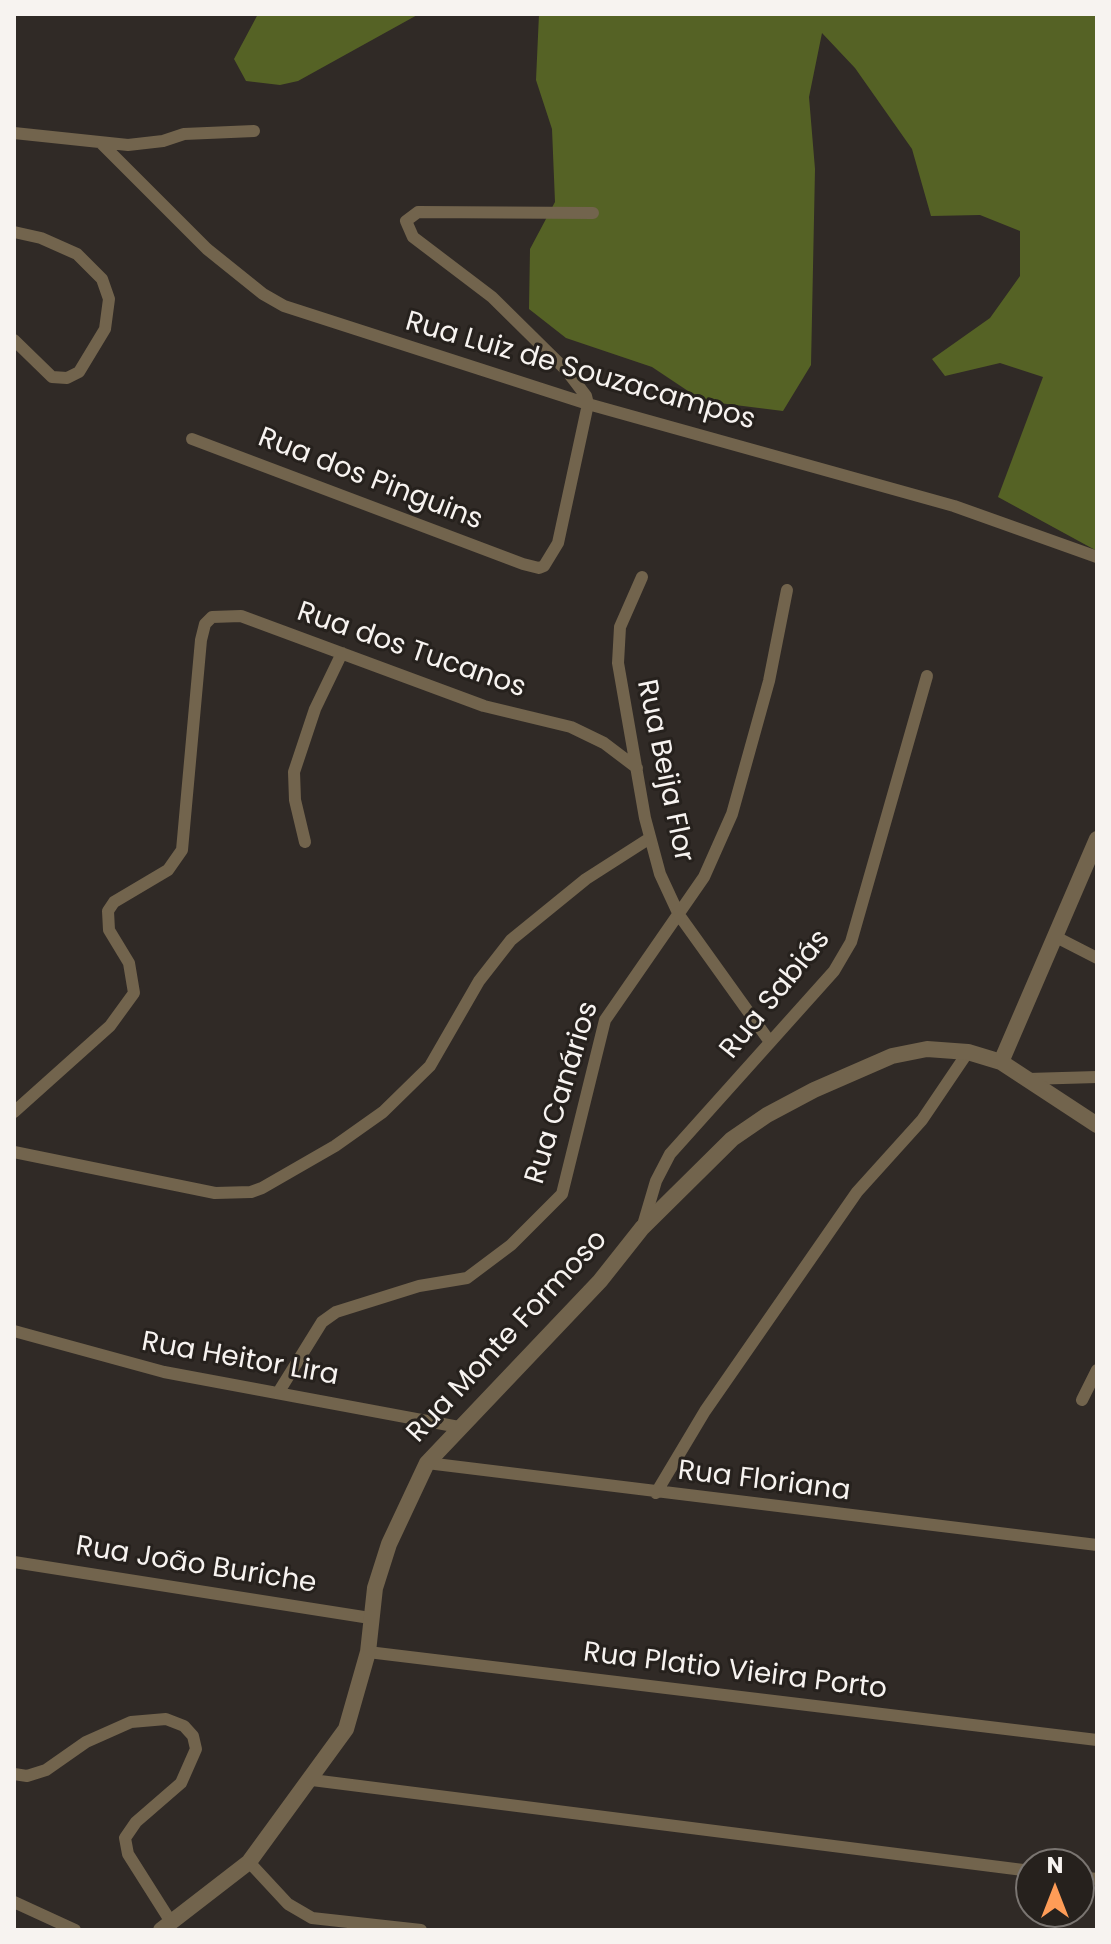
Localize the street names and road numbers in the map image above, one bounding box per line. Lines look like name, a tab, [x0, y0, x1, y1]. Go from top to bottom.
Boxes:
street label: Rua Luiz de Souzacampos	[401, 306, 759, 438]
street label: Rua dos Pinguins	[253, 422, 487, 538]
street label: Rua dos Tucanos	[292, 596, 530, 706]
street label: Rua Beija Flor	[628, 677, 700, 865]
street label: Rua Sabiás	[714, 924, 838, 1066]
street label: Rua Canários	[519, 998, 607, 1188]
street label: Rua Monte Formoso	[401, 1224, 615, 1450]
street label: Rua Heitor Lira	[139, 1326, 341, 1394]
street label: Rua Floriana	[676, 1455, 852, 1509]
street label: Rua João Buriche	[73, 1530, 319, 1602]
street label: Rua Platio Vieira Porto	[581, 1637, 889, 1707]

